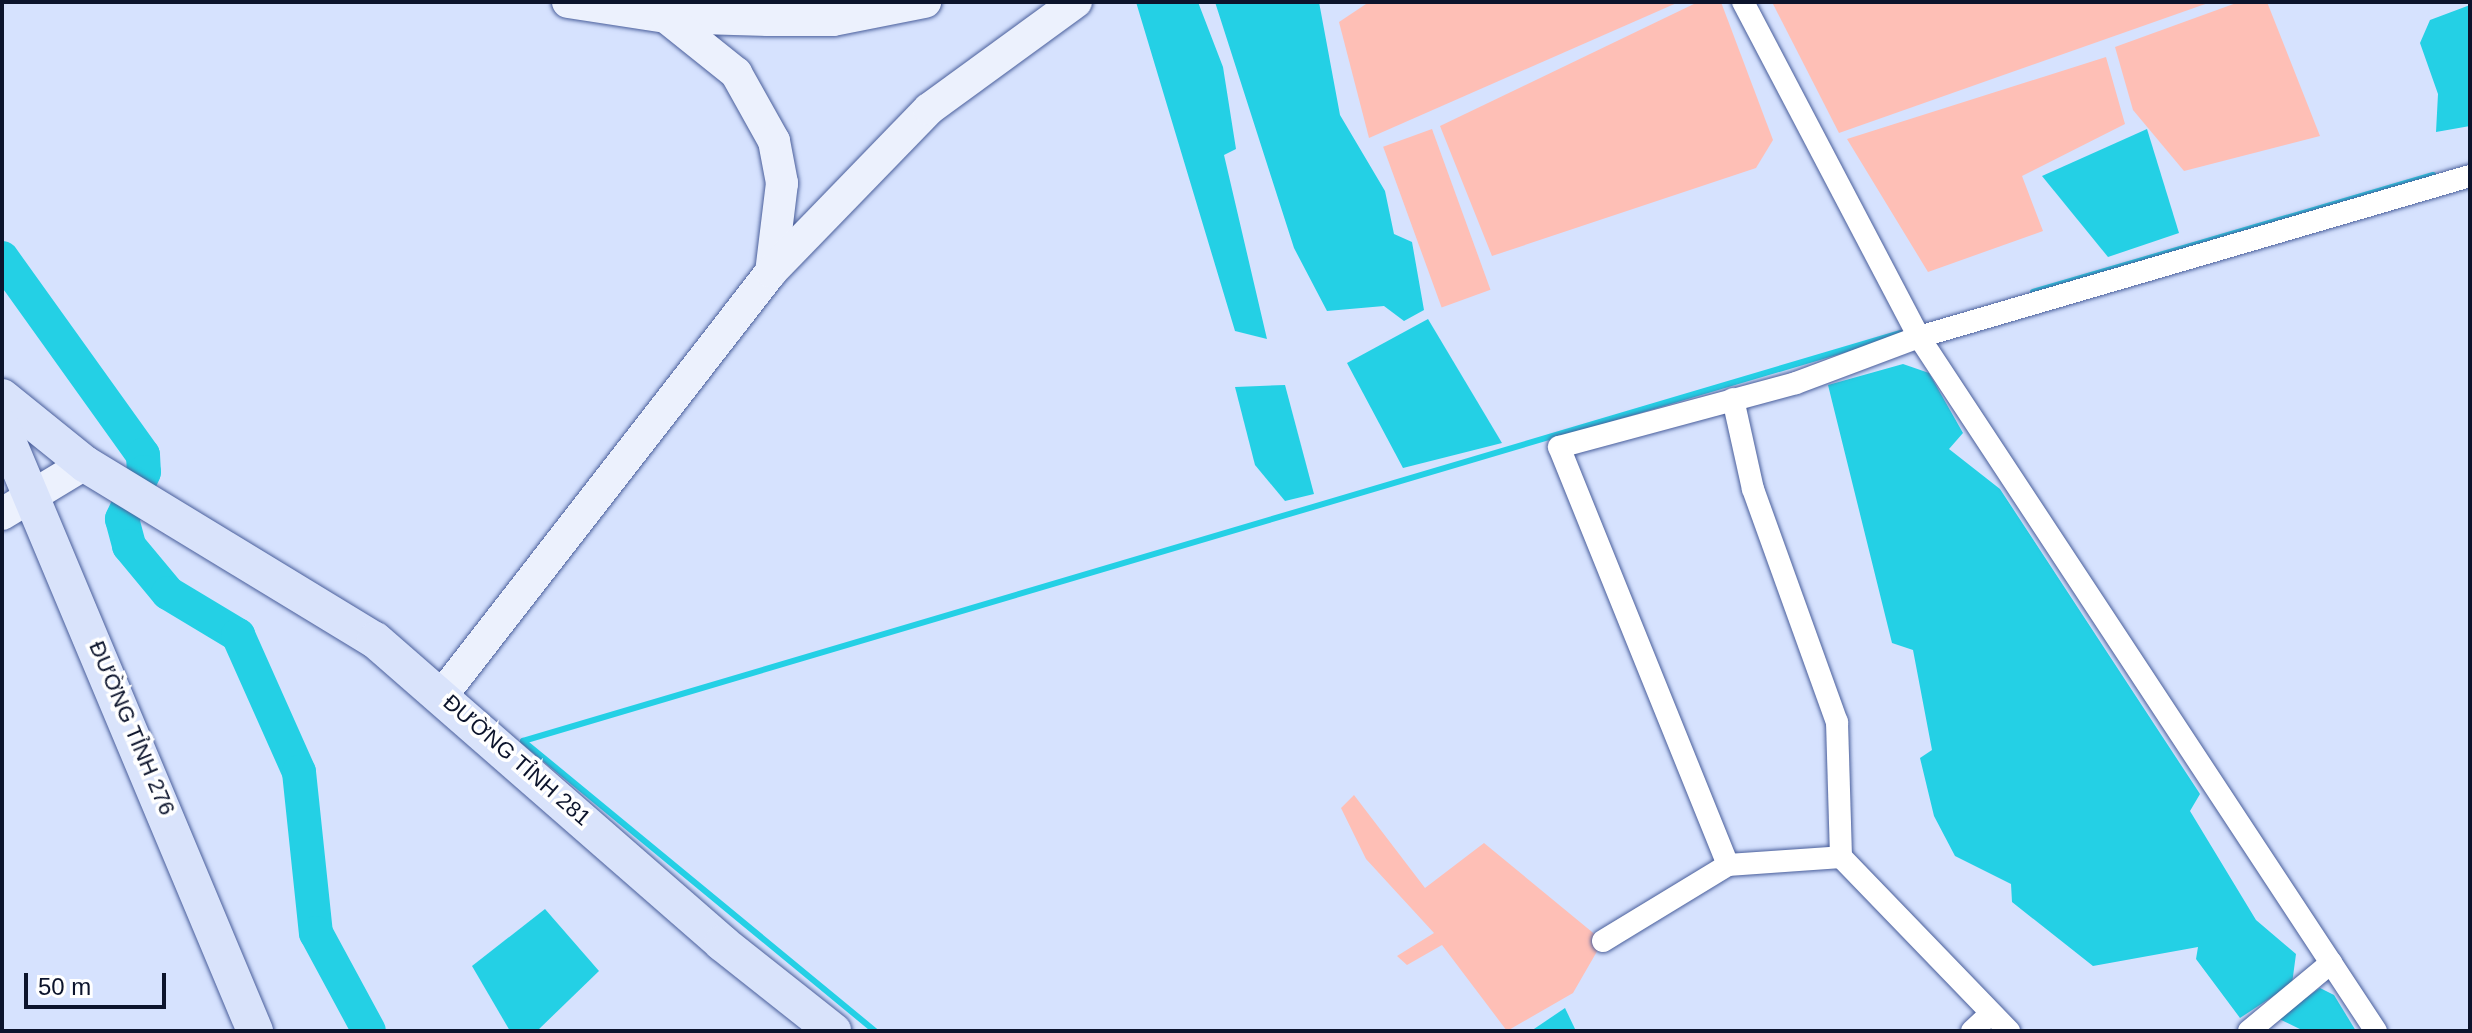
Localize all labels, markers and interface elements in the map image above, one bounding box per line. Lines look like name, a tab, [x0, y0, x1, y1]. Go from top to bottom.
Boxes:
street label: ĐƯỜNG TỈNH 276	[83, 637, 181, 819]
street label: ĐƯỜNG TỈNH 281	[438, 689, 596, 831]
scale bar	[28, 957, 170, 1007]
text: 50 m	[38, 973, 91, 1000]

